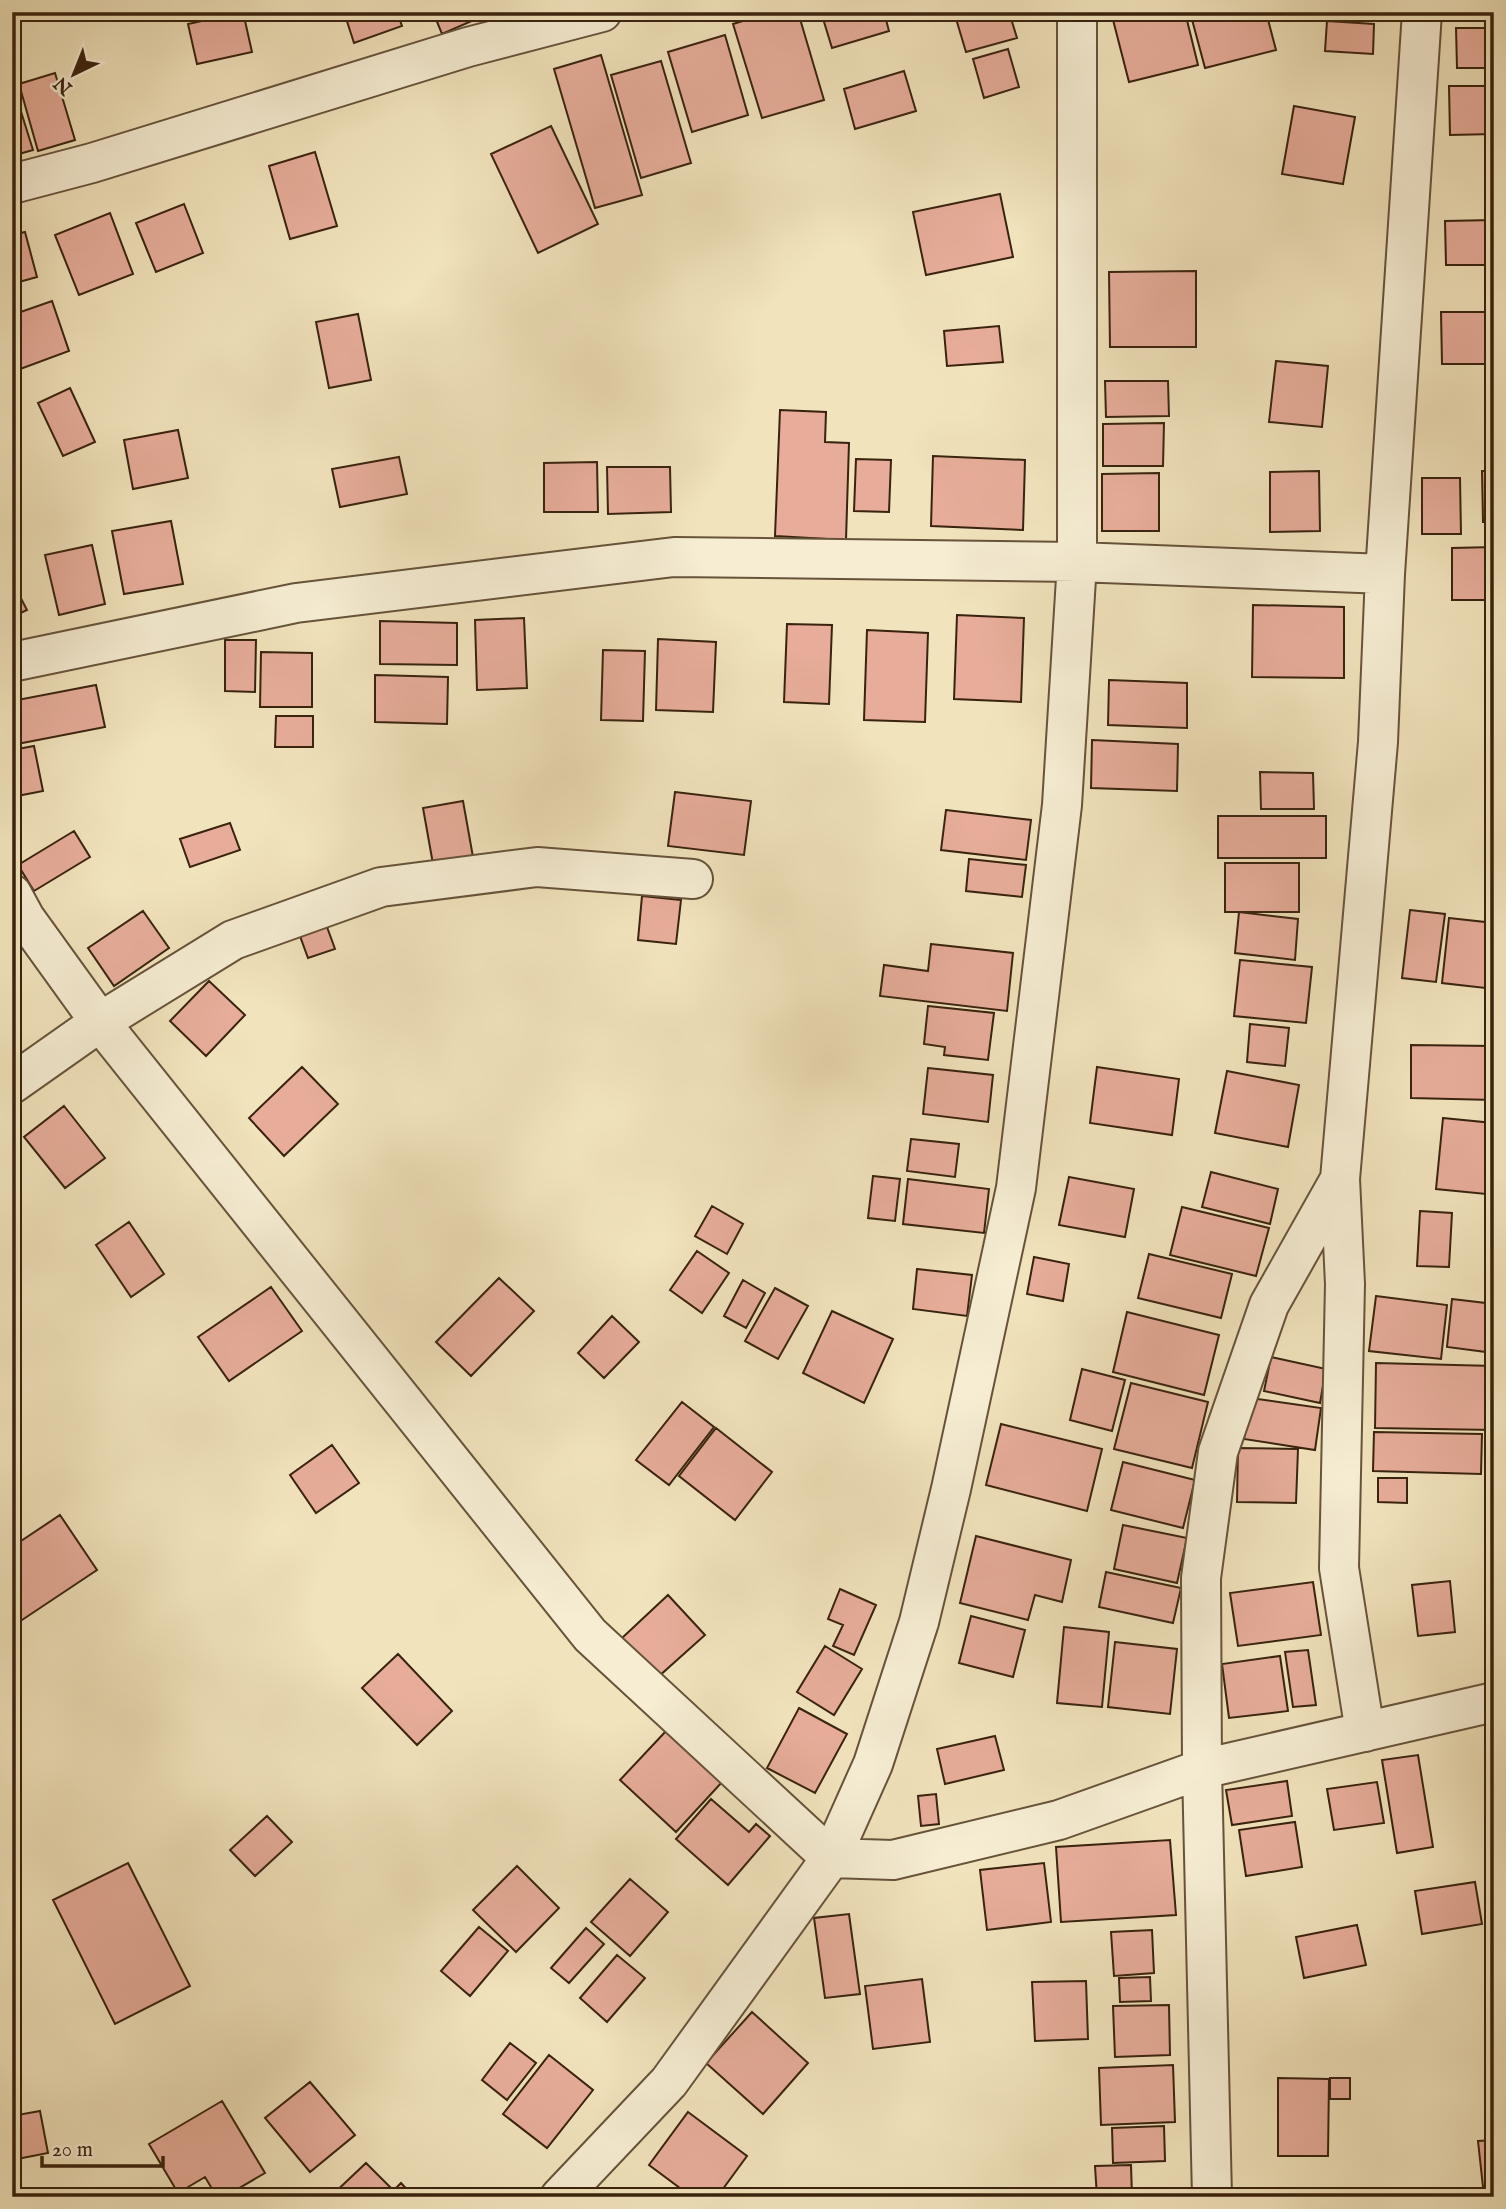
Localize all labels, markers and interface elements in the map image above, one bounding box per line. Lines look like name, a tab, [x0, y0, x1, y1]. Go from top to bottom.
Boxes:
north arrow	[38, 38, 108, 108]
text: N	[49, 70, 79, 100]
scale bar	[42, 2125, 163, 2169]
text: 20 m	[52, 2137, 93, 2164]

